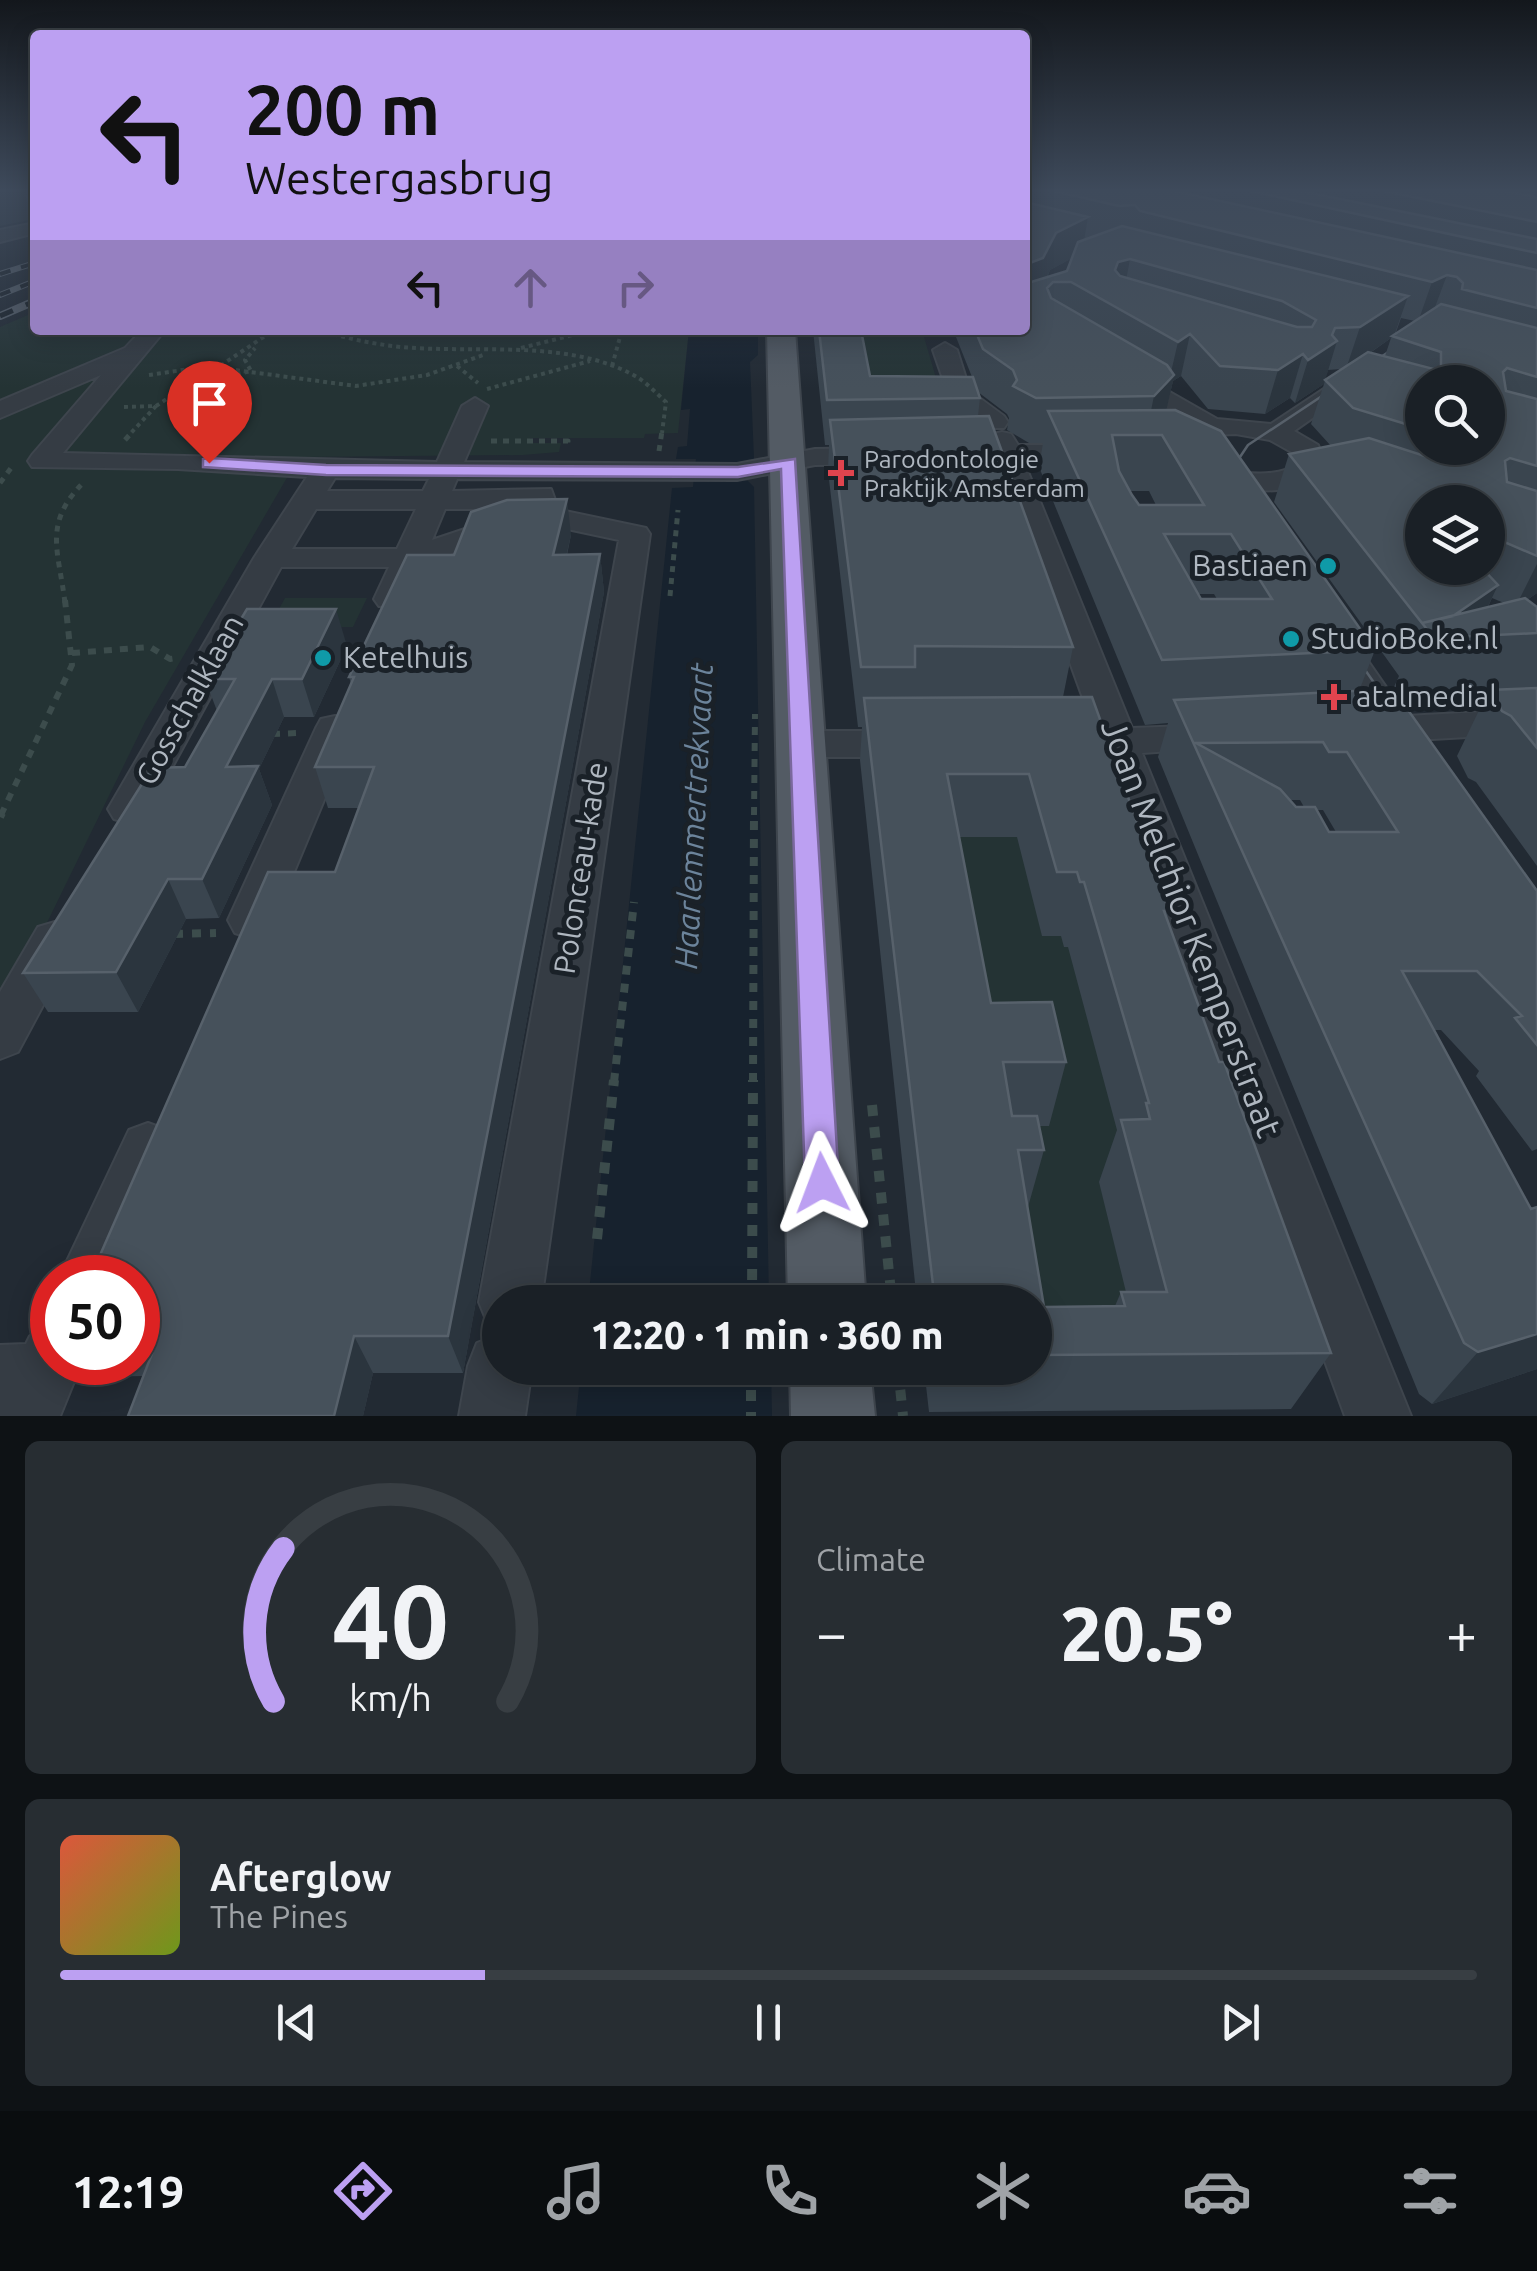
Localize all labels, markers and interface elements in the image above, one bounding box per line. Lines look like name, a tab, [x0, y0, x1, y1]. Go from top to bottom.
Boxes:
icon: left	[80, 70, 210, 200]
text: 200 m	[245, 70, 440, 148]
text: Westergasbrug	[245, 152, 553, 203]
icon: left	[398, 260, 453, 315]
icon: ahead	[503, 260, 558, 315]
icon: right	[608, 260, 663, 315]
pin	[167, 361, 252, 464]
map controls	[1405, 365, 1505, 585]
button: search	[1405, 365, 1505, 465]
icon: arrive	[182, 376, 237, 431]
place label: Parodontologie Praktijk Amsterdam	[864, 445, 1085, 502]
marker: Parodontologie Praktijk Amsterdam	[828, 460, 854, 486]
button: layers	[1405, 485, 1505, 585]
place label: Bastiaen	[1192, 548, 1308, 582]
marker: Bastiaen	[1317, 555, 1339, 577]
street label: Gosschalklaan	[128, 609, 250, 790]
place label: StudioBoke.nl	[1311, 621, 1498, 655]
marker: StudioBoke.nl	[1280, 628, 1302, 650]
place label: Ketelhuis	[343, 640, 468, 674]
marker: Ketelhuis	[312, 647, 334, 669]
water label: Haarlemmertrekvaart	[667, 661, 719, 970]
place label: atalmedial	[1356, 679, 1497, 713]
marker: atalmedial	[1321, 684, 1347, 710]
street label: Joan Melchior Kemperstraat	[1094, 713, 1290, 1143]
street label: Polonceau-kade	[546, 760, 614, 976]
position arrow	[770, 1131, 874, 1235]
speed limit sign: 50	[30, 1255, 160, 1385]
text: 12:20 · 1 min · 360 m	[590, 1314, 944, 1356]
text: Climate	[816, 1541, 926, 1577]
text: 40	[332, 1562, 449, 1679]
text: 20.5°	[1060, 1591, 1233, 1675]
text: −	[816, 1602, 847, 1663]
text: +	[1446, 1602, 1477, 1663]
text: km/h	[349, 1678, 432, 1718]
text: Afterglow	[210, 1856, 392, 1898]
text: The Pines	[210, 1898, 348, 1934]
icon: previous	[269, 1995, 324, 2050]
icon: pause	[741, 1995, 796, 2050]
icon: next	[1213, 1995, 1268, 2050]
icon: directions	[328, 2156, 398, 2226]
icon: music	[541, 2156, 611, 2226]
icon: phone	[755, 2156, 825, 2226]
icon: climate	[968, 2156, 1038, 2226]
icon: car	[1182, 2156, 1252, 2226]
icon: filters	[1395, 2156, 1465, 2226]
text: 12:19	[72, 2166, 184, 2217]

